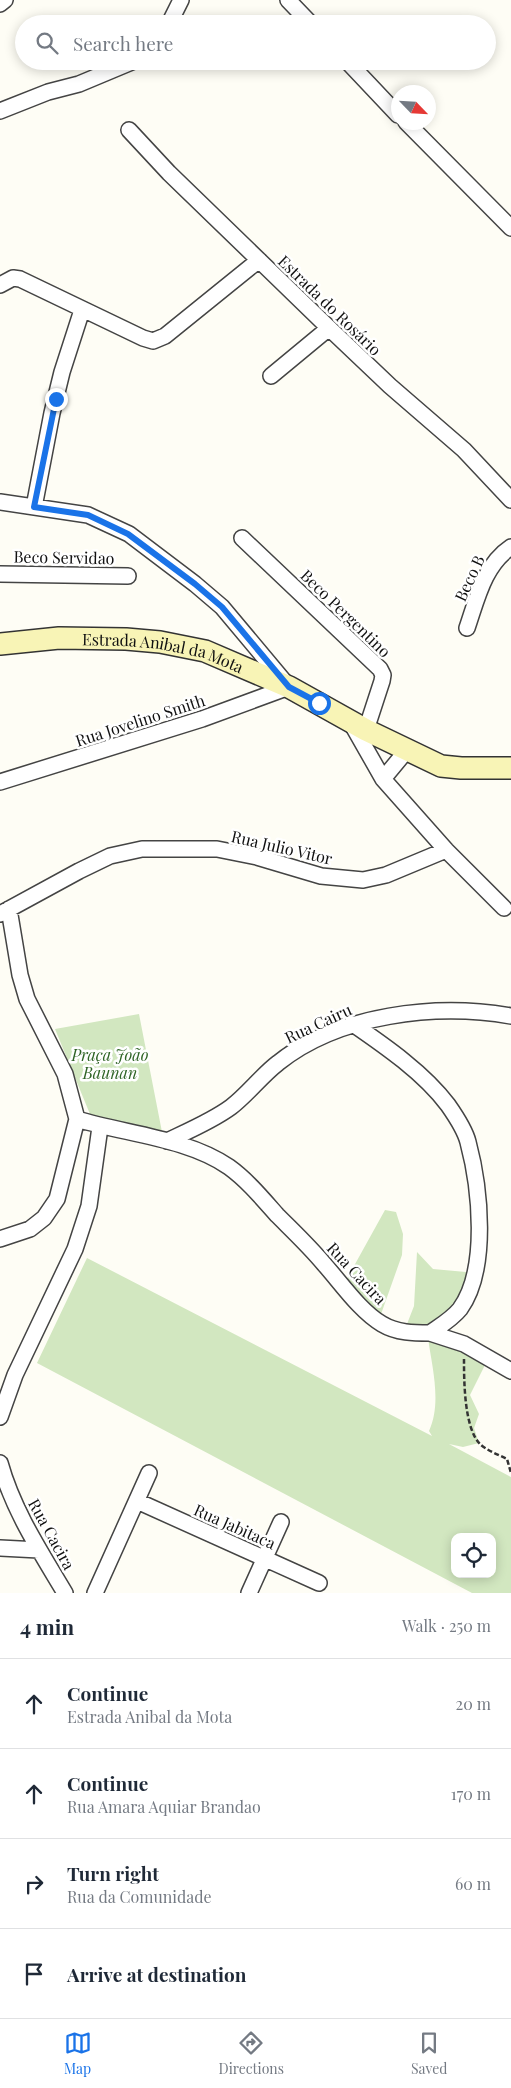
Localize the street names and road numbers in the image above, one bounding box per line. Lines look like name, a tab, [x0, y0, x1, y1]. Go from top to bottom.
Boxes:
street label: Estrada do Rosário	[274, 250, 386, 360]
street label: Beco Servidao	[13, 546, 115, 568]
street label: Beco B	[449, 552, 489, 604]
street label: Beco Pergentino	[296, 565, 396, 662]
street label: Estrada Anibal da Mota	[82, 628, 247, 677]
street label: Rua Jovelino Smith	[73, 689, 208, 751]
street label: Rua Julio Vitor	[229, 825, 335, 869]
street label: Rua Cairu	[281, 998, 355, 1048]
street label: Rua Cacira	[323, 1237, 391, 1309]
street label: Rua Cacira	[24, 1495, 80, 1573]
street label: Rua Jabitaca	[191, 1499, 279, 1553]

